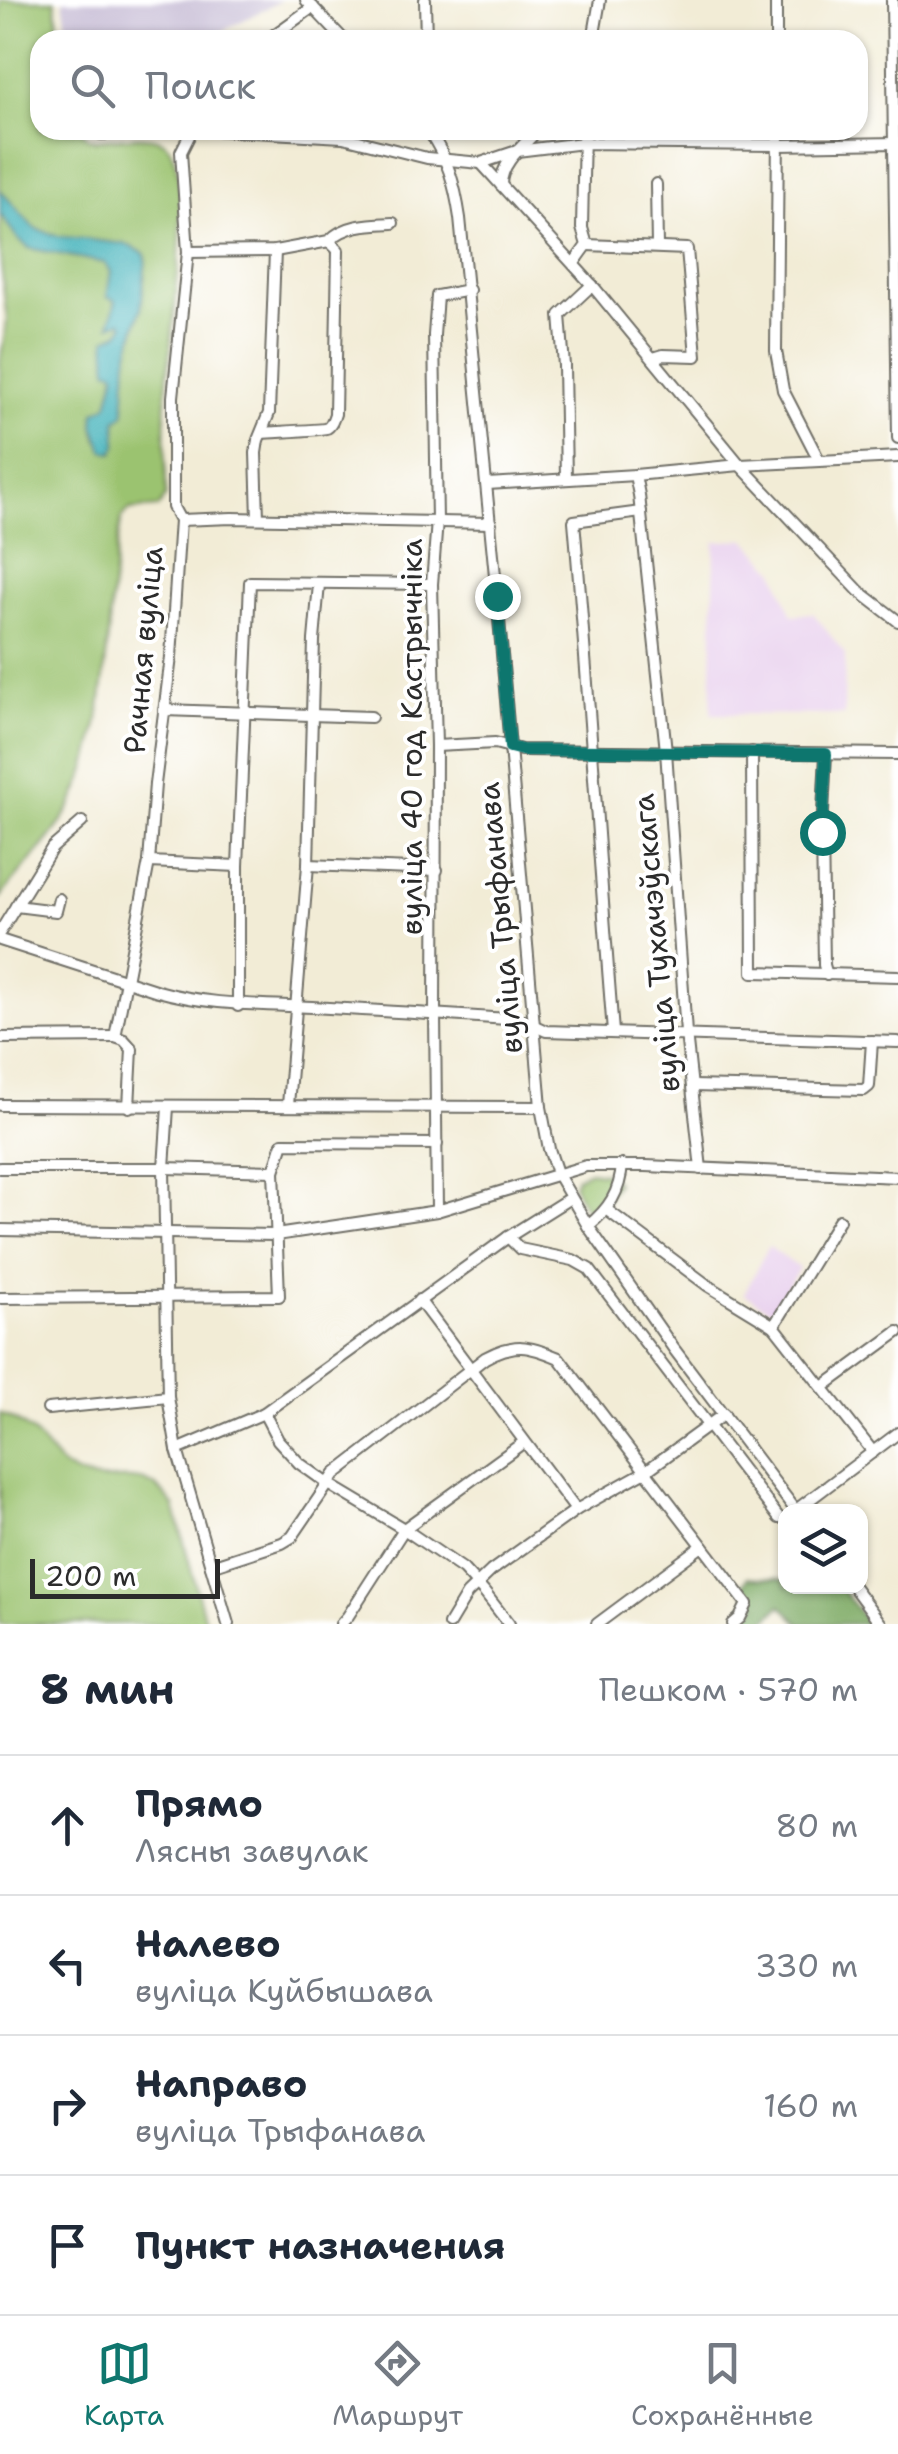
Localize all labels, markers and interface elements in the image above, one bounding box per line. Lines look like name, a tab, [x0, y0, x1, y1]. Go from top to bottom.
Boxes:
search box	[30, 30, 868, 140]
icon: search	[65, 58, 120, 113]
text: Поиск	[145, 60, 256, 111]
street label: вуліца 40 год Кастрычніка	[391, 538, 432, 935]
street label: Рачная вуліца	[114, 544, 173, 755]
route end	[475, 574, 521, 620]
street label: вуліца Трыфанава	[468, 780, 532, 1055]
street label: вуліца Тухачэўскага	[622, 792, 689, 1094]
route start	[800, 810, 846, 856]
map controls	[778, 1504, 868, 1594]
button: layers	[778, 1504, 868, 1594]
scale bar	[30, 1554, 220, 1598]
text: 200 m	[45, 1557, 136, 1595]
text: 8 мин	[40, 1661, 175, 1717]
text: Пешком · 570 m	[599, 1668, 858, 1711]
text: Прямо	[135, 1778, 263, 1829]
icon: ahead	[40, 1798, 95, 1853]
text: 80 m	[775, 1804, 858, 1847]
text: Лясны завулак	[135, 1829, 369, 1872]
text: Налево	[135, 1918, 281, 1969]
icon: left	[40, 1938, 95, 1993]
text: 330 m	[755, 1944, 858, 1987]
text: вуліца Куйбышава	[135, 1969, 433, 2012]
text: Направо	[135, 2058, 308, 2109]
icon: right	[40, 2078, 95, 2133]
text: 160 m	[763, 2084, 858, 2127]
text: вуліца Трыфанава	[135, 2109, 425, 2152]
icon: arrive	[40, 2218, 95, 2273]
text: Пункт назначения	[135, 2220, 505, 2271]
tab: Карта	[84, 2336, 164, 2434]
tab: Маршрут	[332, 2336, 463, 2434]
tab: Сохранённые	[631, 2336, 814, 2434]

